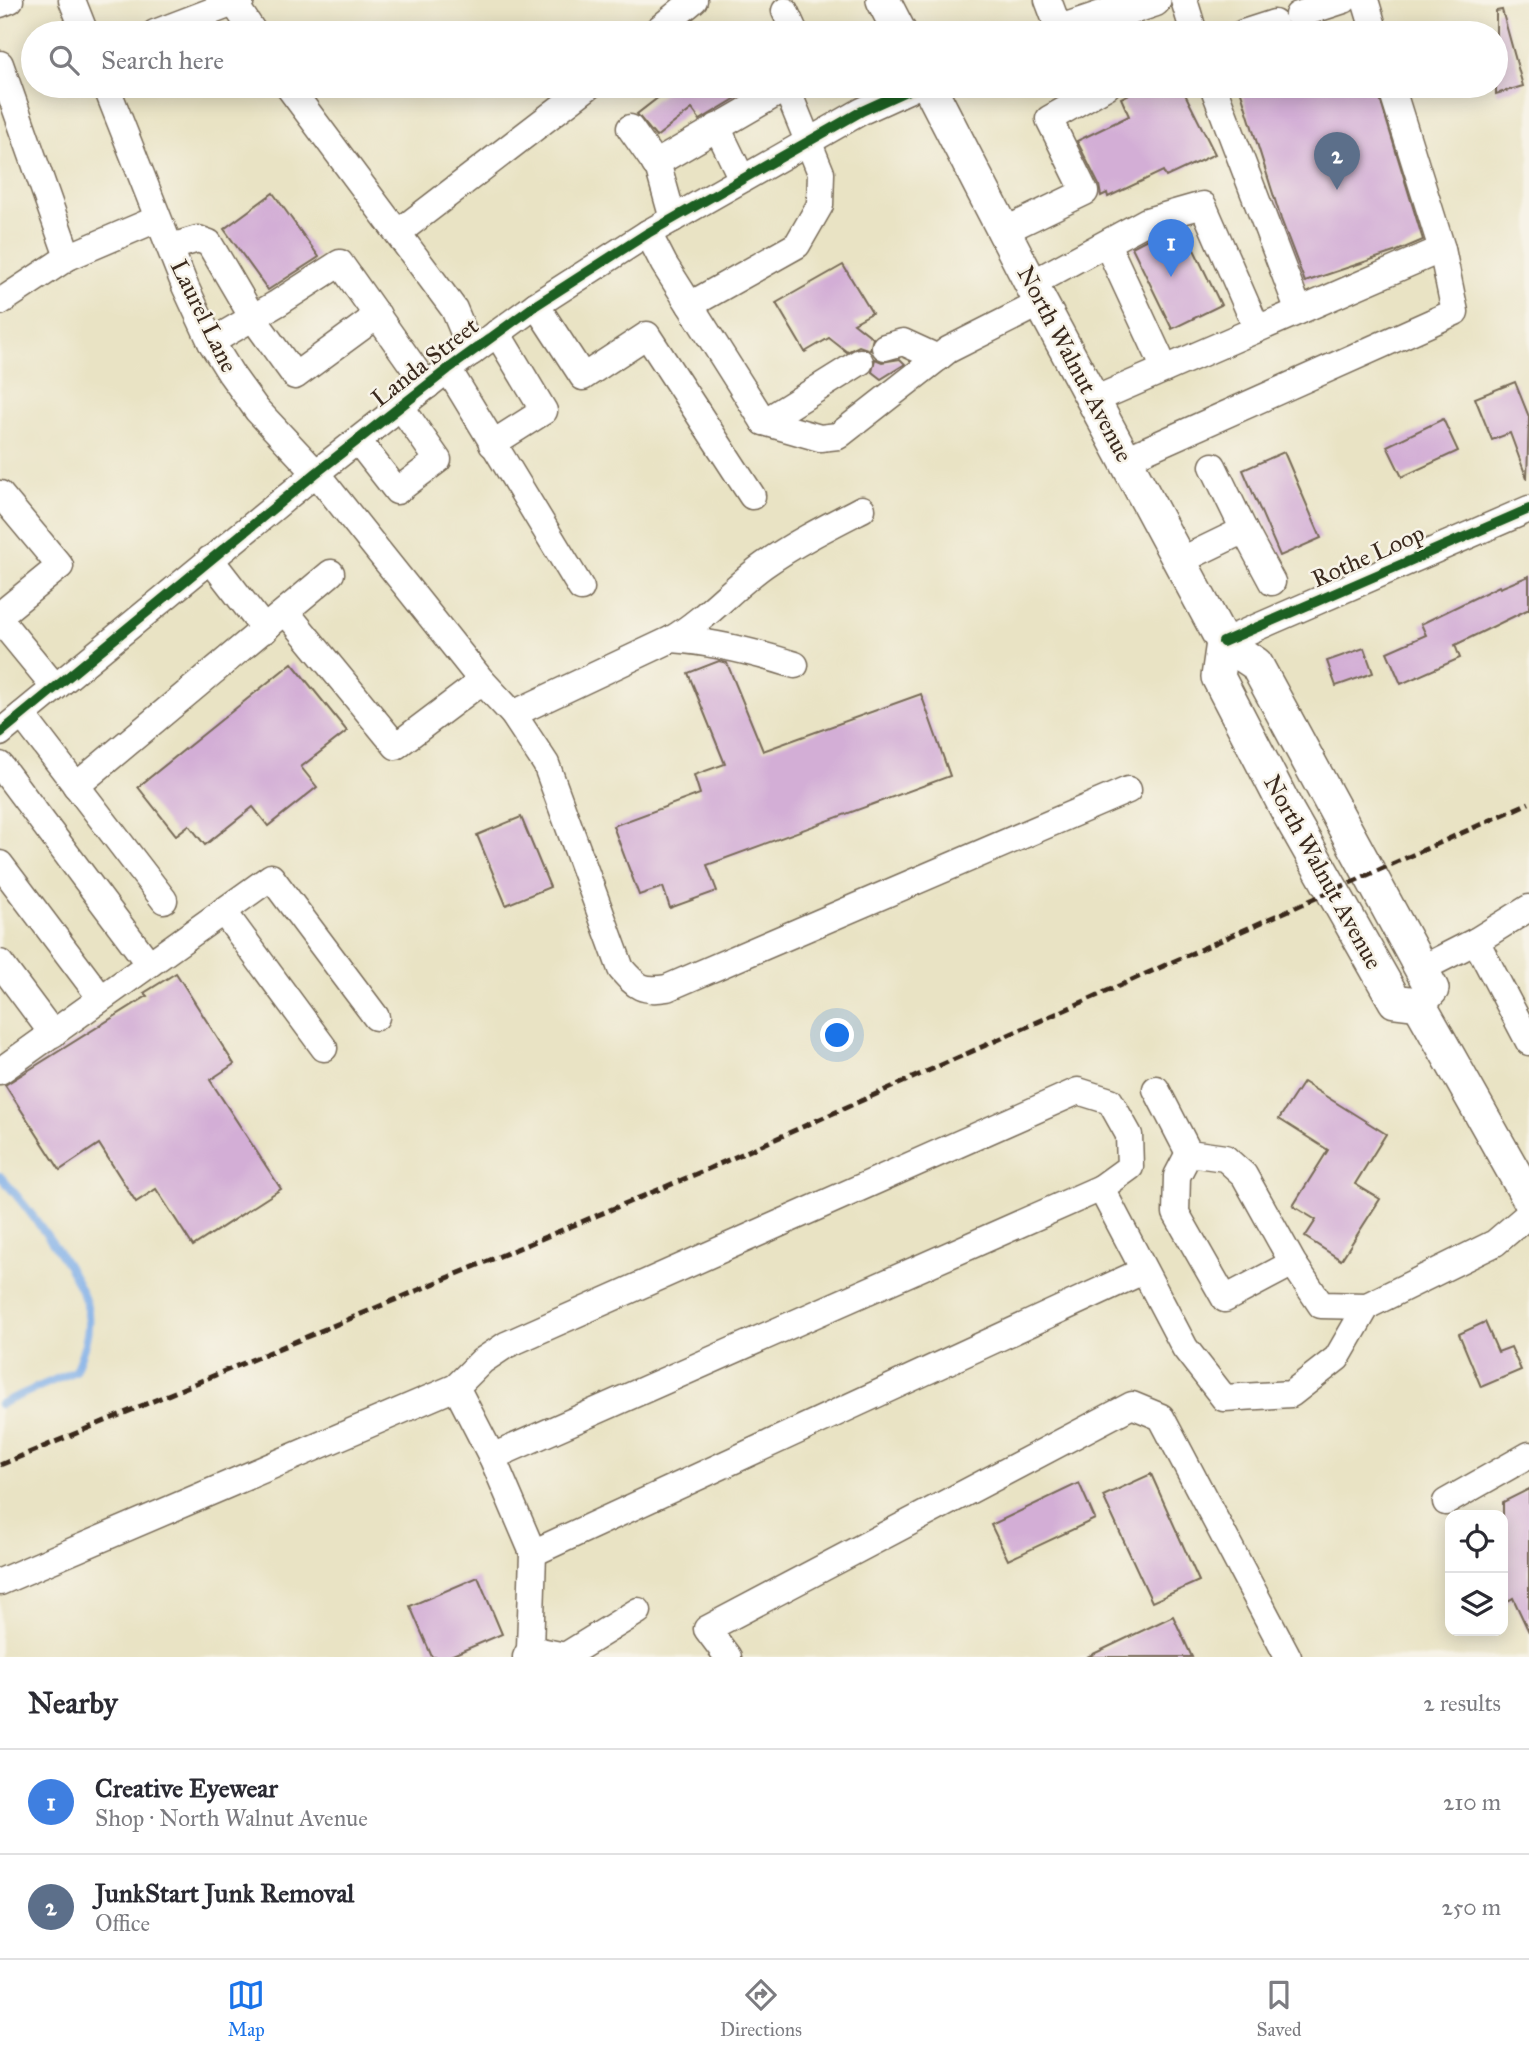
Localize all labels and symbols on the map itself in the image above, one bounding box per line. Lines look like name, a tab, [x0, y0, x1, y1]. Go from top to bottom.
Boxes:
pin: 2	[1314, 132, 1360, 190]
pin: 1	[1148, 219, 1194, 277]
street label: Laurel Lane	[164, 255, 244, 377]
street label: North Walnut Avenue	[1011, 261, 1139, 467]
street label: Landa Street	[365, 311, 485, 413]
street label: Rothe Loop	[1307, 518, 1429, 594]
street label: North Walnut Avenue	[1257, 769, 1389, 975]
your location	[820, 1018, 854, 1052]

